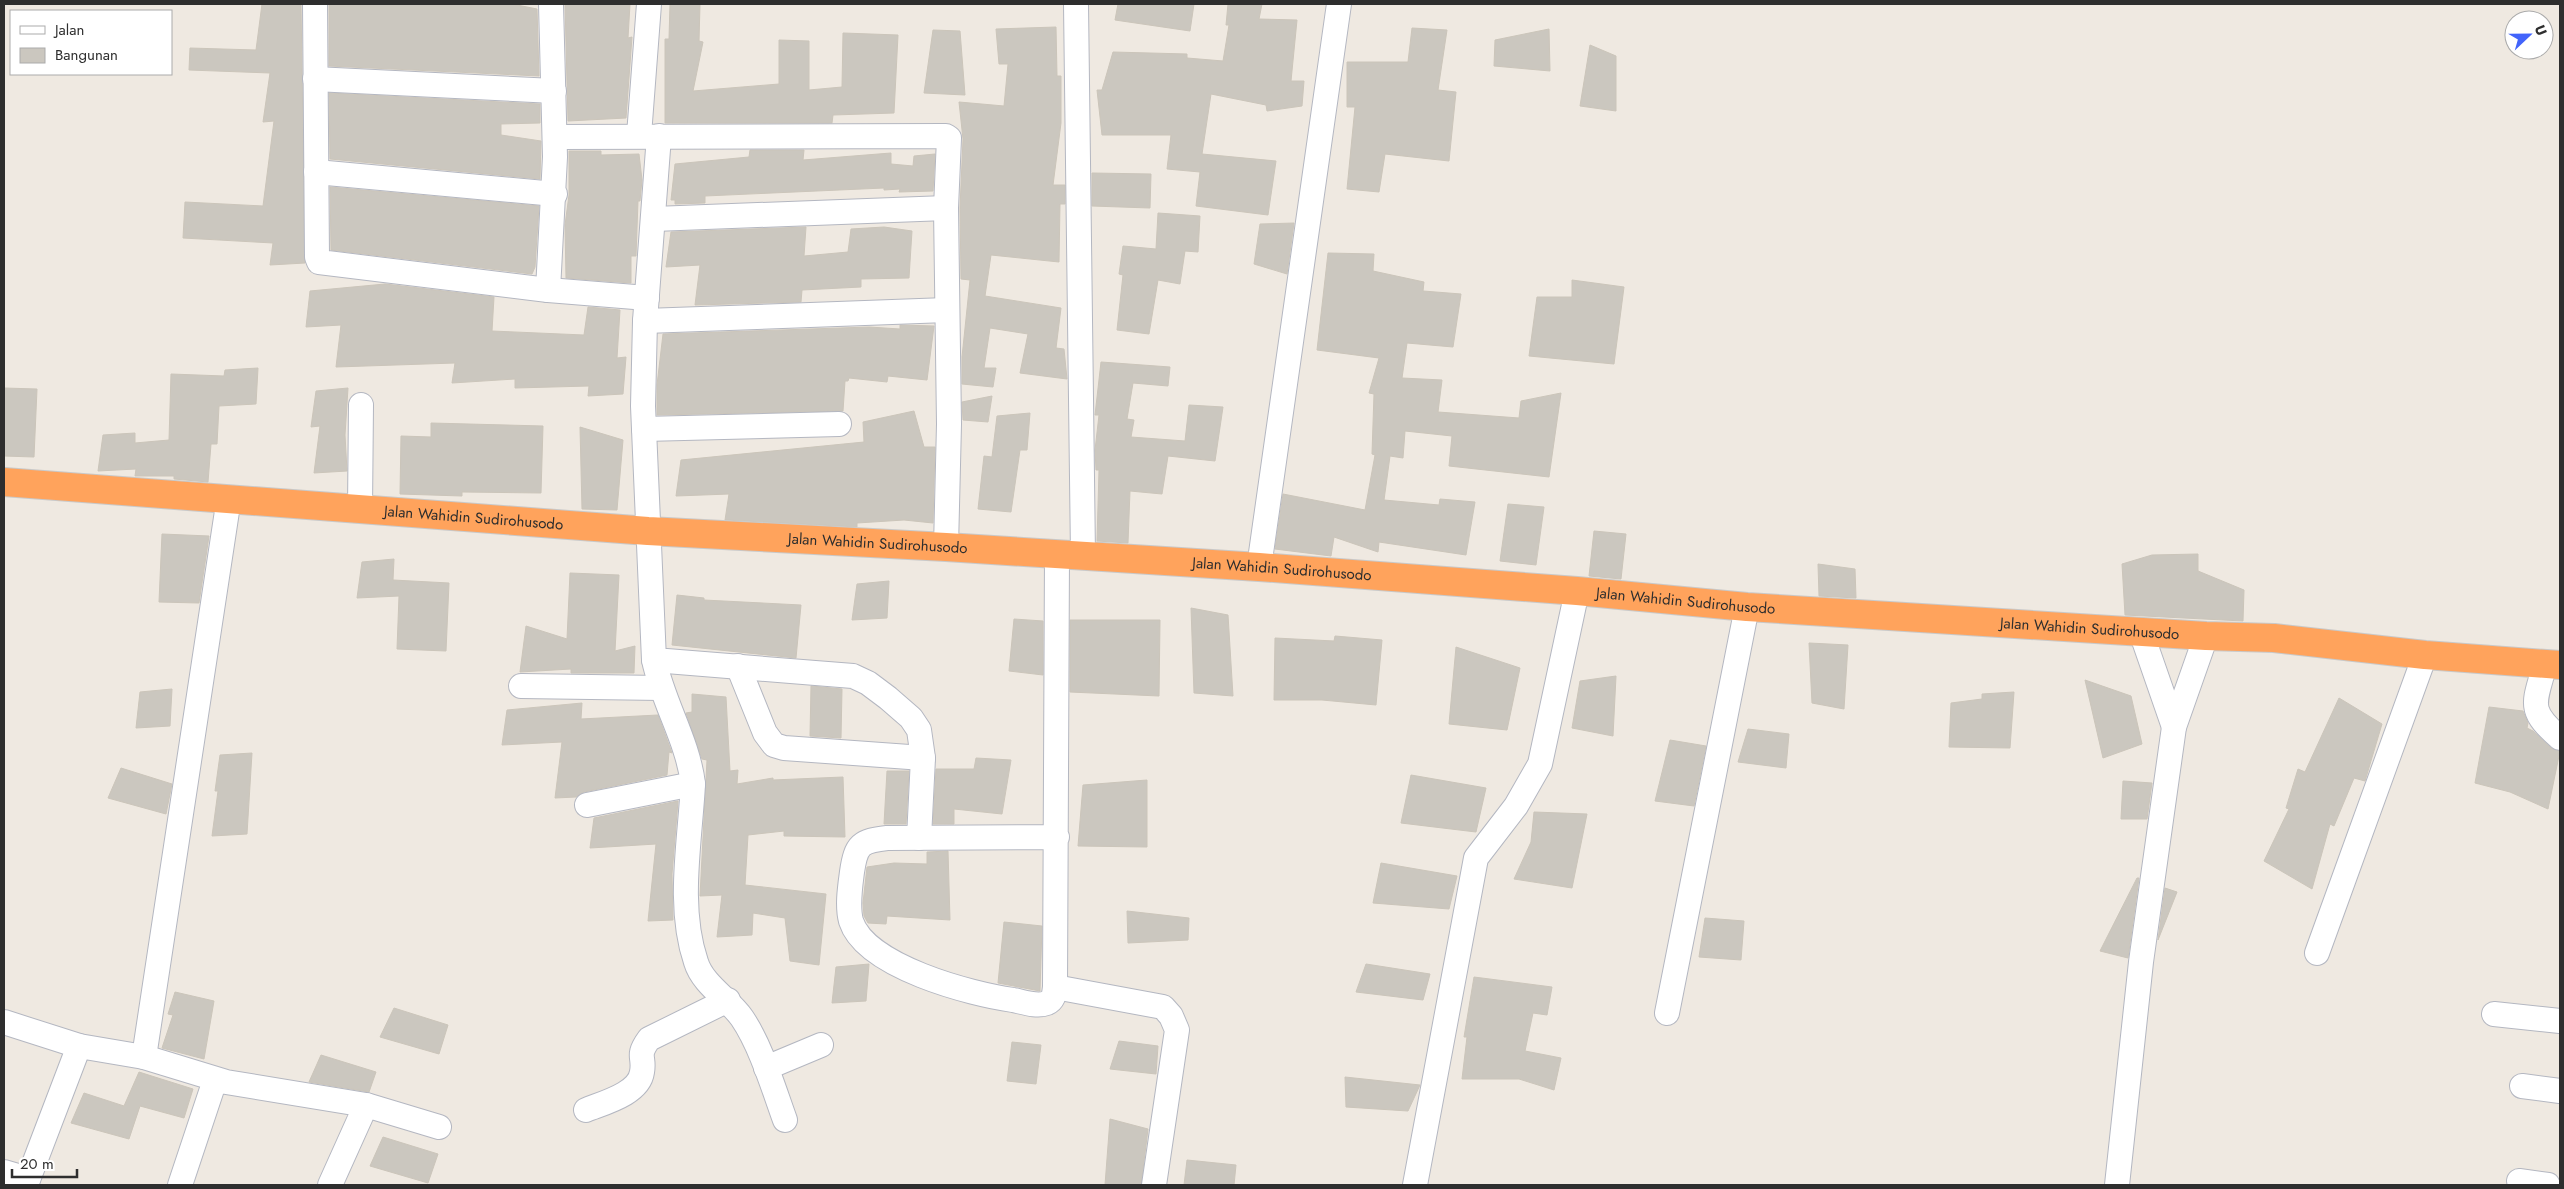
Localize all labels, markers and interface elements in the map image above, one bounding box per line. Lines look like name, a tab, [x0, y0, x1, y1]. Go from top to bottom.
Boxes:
legend	[10, 10, 172, 75]
north arrow	[2504, 10, 2554, 60]
text: Jalan	[53, 19, 84, 41]
text: U	[2530, 22, 2552, 38]
text: Bangunan	[55, 44, 118, 66]
street label: Jalan Wahidin Sudirohusodo	[381, 500, 564, 536]
street label: Jalan Wahidin Sudirohusodo	[786, 527, 968, 559]
street label: Jalan Wahidin Sudirohusodo	[1190, 552, 1372, 586]
street label: Jalan Wahidin Sudirohusodo	[1593, 582, 1776, 620]
street label: Jalan Wahidin Sudirohusodo	[1997, 612, 2180, 645]
scale bar	[12, 1146, 78, 1178]
text: 20 m	[20, 1153, 54, 1175]

